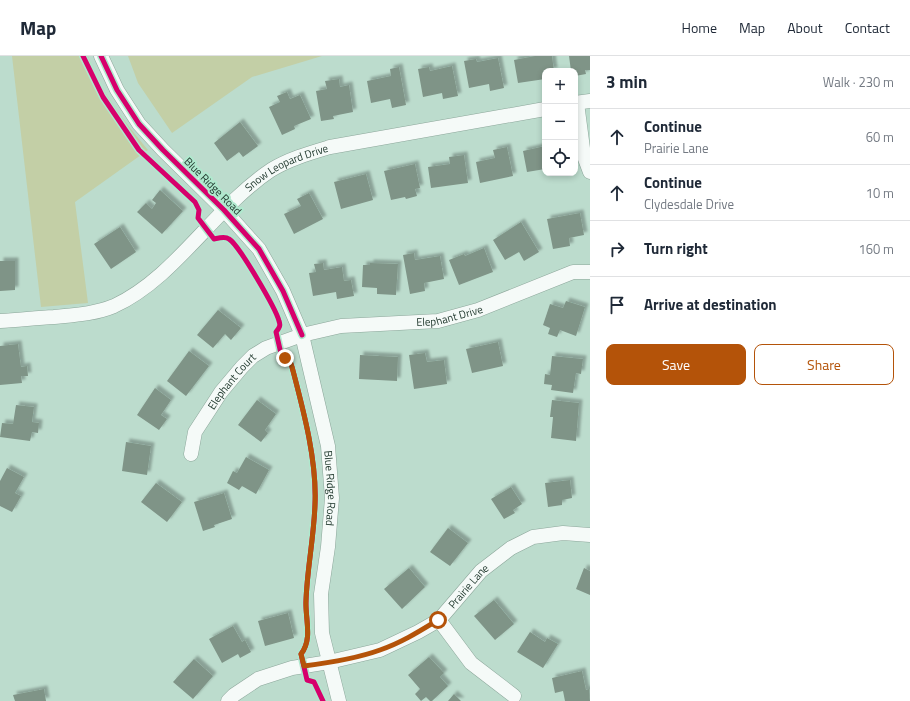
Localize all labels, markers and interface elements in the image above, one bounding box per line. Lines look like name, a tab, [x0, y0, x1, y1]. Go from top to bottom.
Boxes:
text: Map	[20, 13, 56, 42]
text: Home	[682, 17, 717, 38]
text: Map	[739, 17, 765, 38]
text: About	[787, 17, 823, 38]
text: Contact	[845, 17, 890, 38]
map controls	[542, 68, 578, 176]
button: +	[542, 68, 578, 104]
text: 3 min	[606, 69, 647, 95]
text: Walk · 230 m	[823, 72, 894, 92]
button: −	[542, 104, 578, 140]
text: Continue	[644, 115, 702, 138]
icon: ahead	[606, 126, 628, 148]
text: 60 m	[866, 127, 894, 147]
text: Prairie Lane	[644, 138, 709, 158]
street label: Snow Leopard Drive	[241, 140, 331, 195]
button: locate	[542, 140, 578, 176]
street label: Blue Ridge Road	[181, 154, 246, 219]
text: Continue	[644, 171, 702, 194]
icon: ahead	[606, 182, 628, 204]
text: 10 m	[866, 183, 894, 203]
text: Clydesdale Drive	[644, 194, 734, 214]
text: Turn right	[644, 237, 708, 260]
icon: right	[606, 238, 628, 260]
text: 160 m	[858, 239, 894, 259]
text: Arrive at destination	[644, 293, 777, 316]
icon: arrive	[606, 294, 628, 316]
street label: Elephant Drive	[416, 301, 485, 330]
button: Save	[606, 344, 746, 385]
button: Share	[754, 344, 894, 385]
street label: Elephant Court	[204, 349, 260, 413]
route end	[276, 349, 294, 367]
street label: Blue Ridge Road	[320, 450, 340, 527]
street label: Prairie Lane	[444, 560, 492, 612]
route start	[429, 611, 447, 629]

